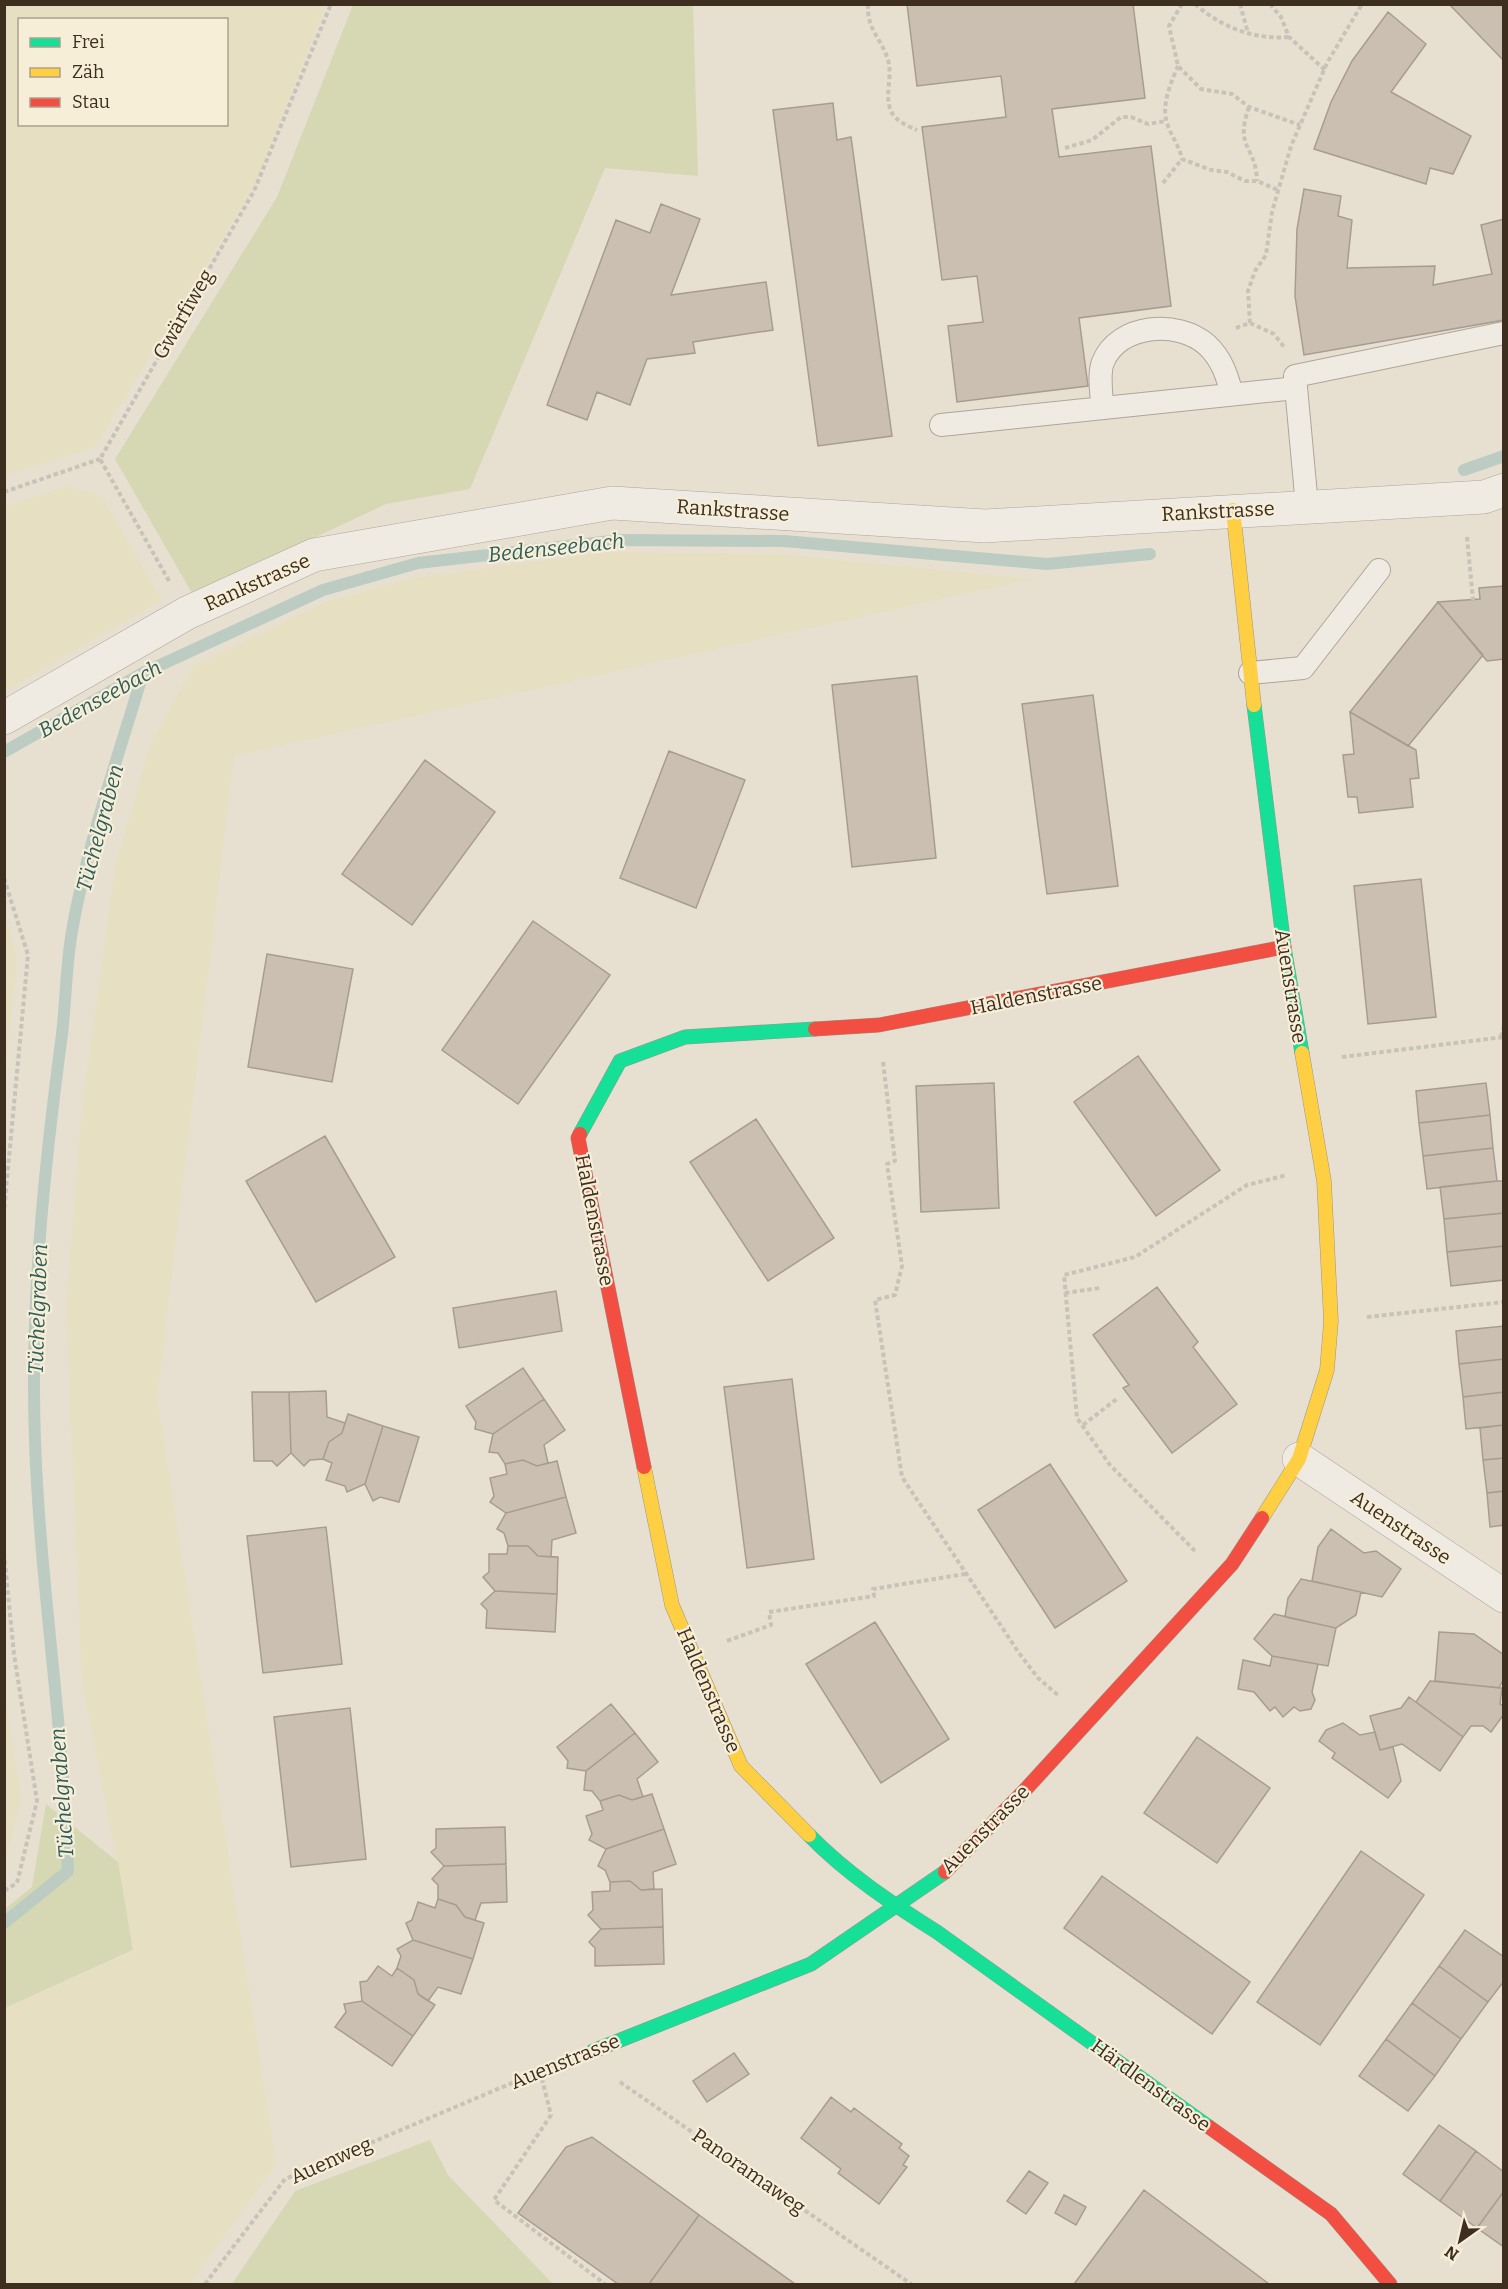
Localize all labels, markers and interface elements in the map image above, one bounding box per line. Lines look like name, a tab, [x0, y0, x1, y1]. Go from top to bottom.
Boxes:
legend	[18, 18, 228, 126]
text: Frei	[72, 31, 105, 53]
text: Zäh	[72, 61, 104, 83]
text: Stau	[72, 91, 110, 113]
street label: Gwärfiweg	[148, 265, 218, 363]
street label: Rankstrasse	[676, 494, 790, 526]
street label: Rankstrasse	[1161, 496, 1275, 526]
water label: Bedenseebach	[487, 528, 625, 568]
street label: Rankstrasse	[200, 548, 314, 616]
water label: Bedenseebach	[34, 654, 166, 744]
water label: Tüchelgraben	[71, 762, 129, 894]
street label: Auenstrasse	[1270, 927, 1312, 1045]
street label: Haldenstrasse	[968, 970, 1104, 1020]
street label: Haldenstrasse	[570, 1152, 620, 1288]
water label: Tüchelgraben	[23, 1243, 53, 1375]
street label: Auenstrasse	[1346, 1485, 1456, 1569]
street label: Haldenstrasse	[672, 1624, 746, 1756]
water label: Tüchelgraben	[44, 1727, 80, 1859]
street label: Auenstrasse	[936, 1780, 1034, 1878]
street label: Auenstrasse	[507, 2028, 623, 2094]
street label: Härdlenstrasse	[1086, 2034, 1216, 2136]
street label: Panoramaweg	[688, 2123, 810, 2219]
street label: Auenweg	[286, 2131, 376, 2189]
north arrow	[1430, 2211, 1490, 2271]
text: N	[1441, 2242, 1462, 2264]

